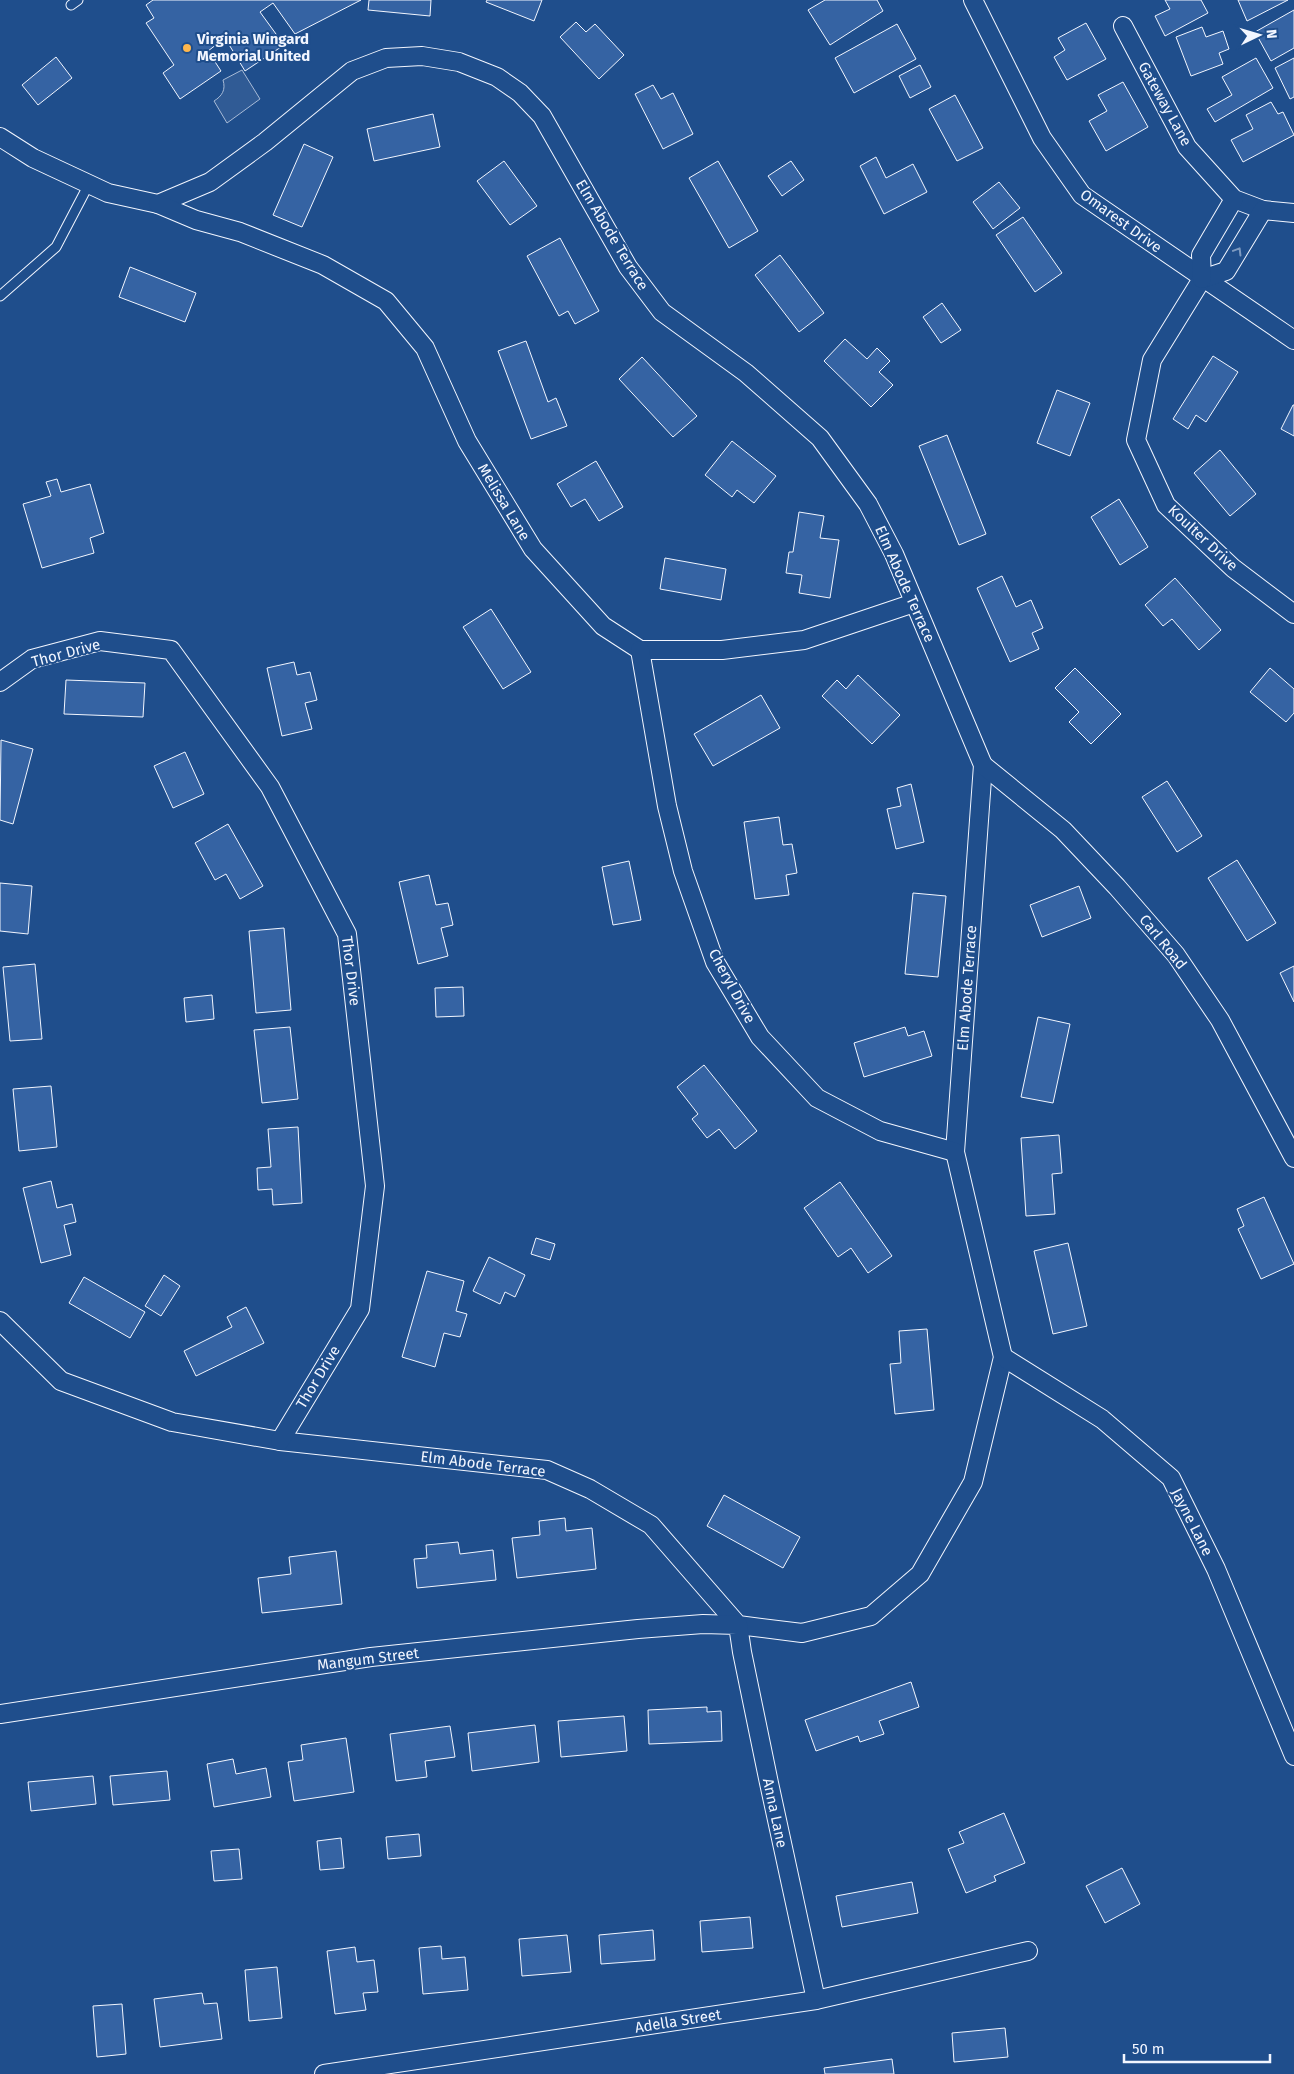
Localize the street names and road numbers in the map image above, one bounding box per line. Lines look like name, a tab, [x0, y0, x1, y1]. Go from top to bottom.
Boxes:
street label: Gateway Lane	[1135, 59, 1195, 149]
street label: Elm Abode Terrace	[572, 176, 652, 294]
street label: Omarest Drive	[1077, 185, 1165, 257]
street label: Melissa Lane	[474, 460, 534, 544]
street label: Koulter Drive	[1164, 501, 1242, 575]
street label: Elm Abode Terrace	[871, 523, 939, 645]
street label: Thor Drive	[30, 635, 102, 671]
street label: Carl Road	[1135, 911, 1191, 973]
street label: Elm Abode Terrace	[954, 925, 980, 1051]
street label: Thor Drive	[338, 935, 364, 1007]
street label: Cheryl Drive	[705, 946, 759, 1026]
street label: Thor Drive	[292, 1342, 344, 1412]
street label: Elm Abode Terrace	[419, 1447, 547, 1481]
street label: Jayne Lane	[1167, 1485, 1217, 1559]
street label: Mangum Street	[316, 1644, 421, 1674]
street label: Anna Lane	[759, 1777, 791, 1849]
street label: Adella Street	[633, 2005, 723, 2037]

